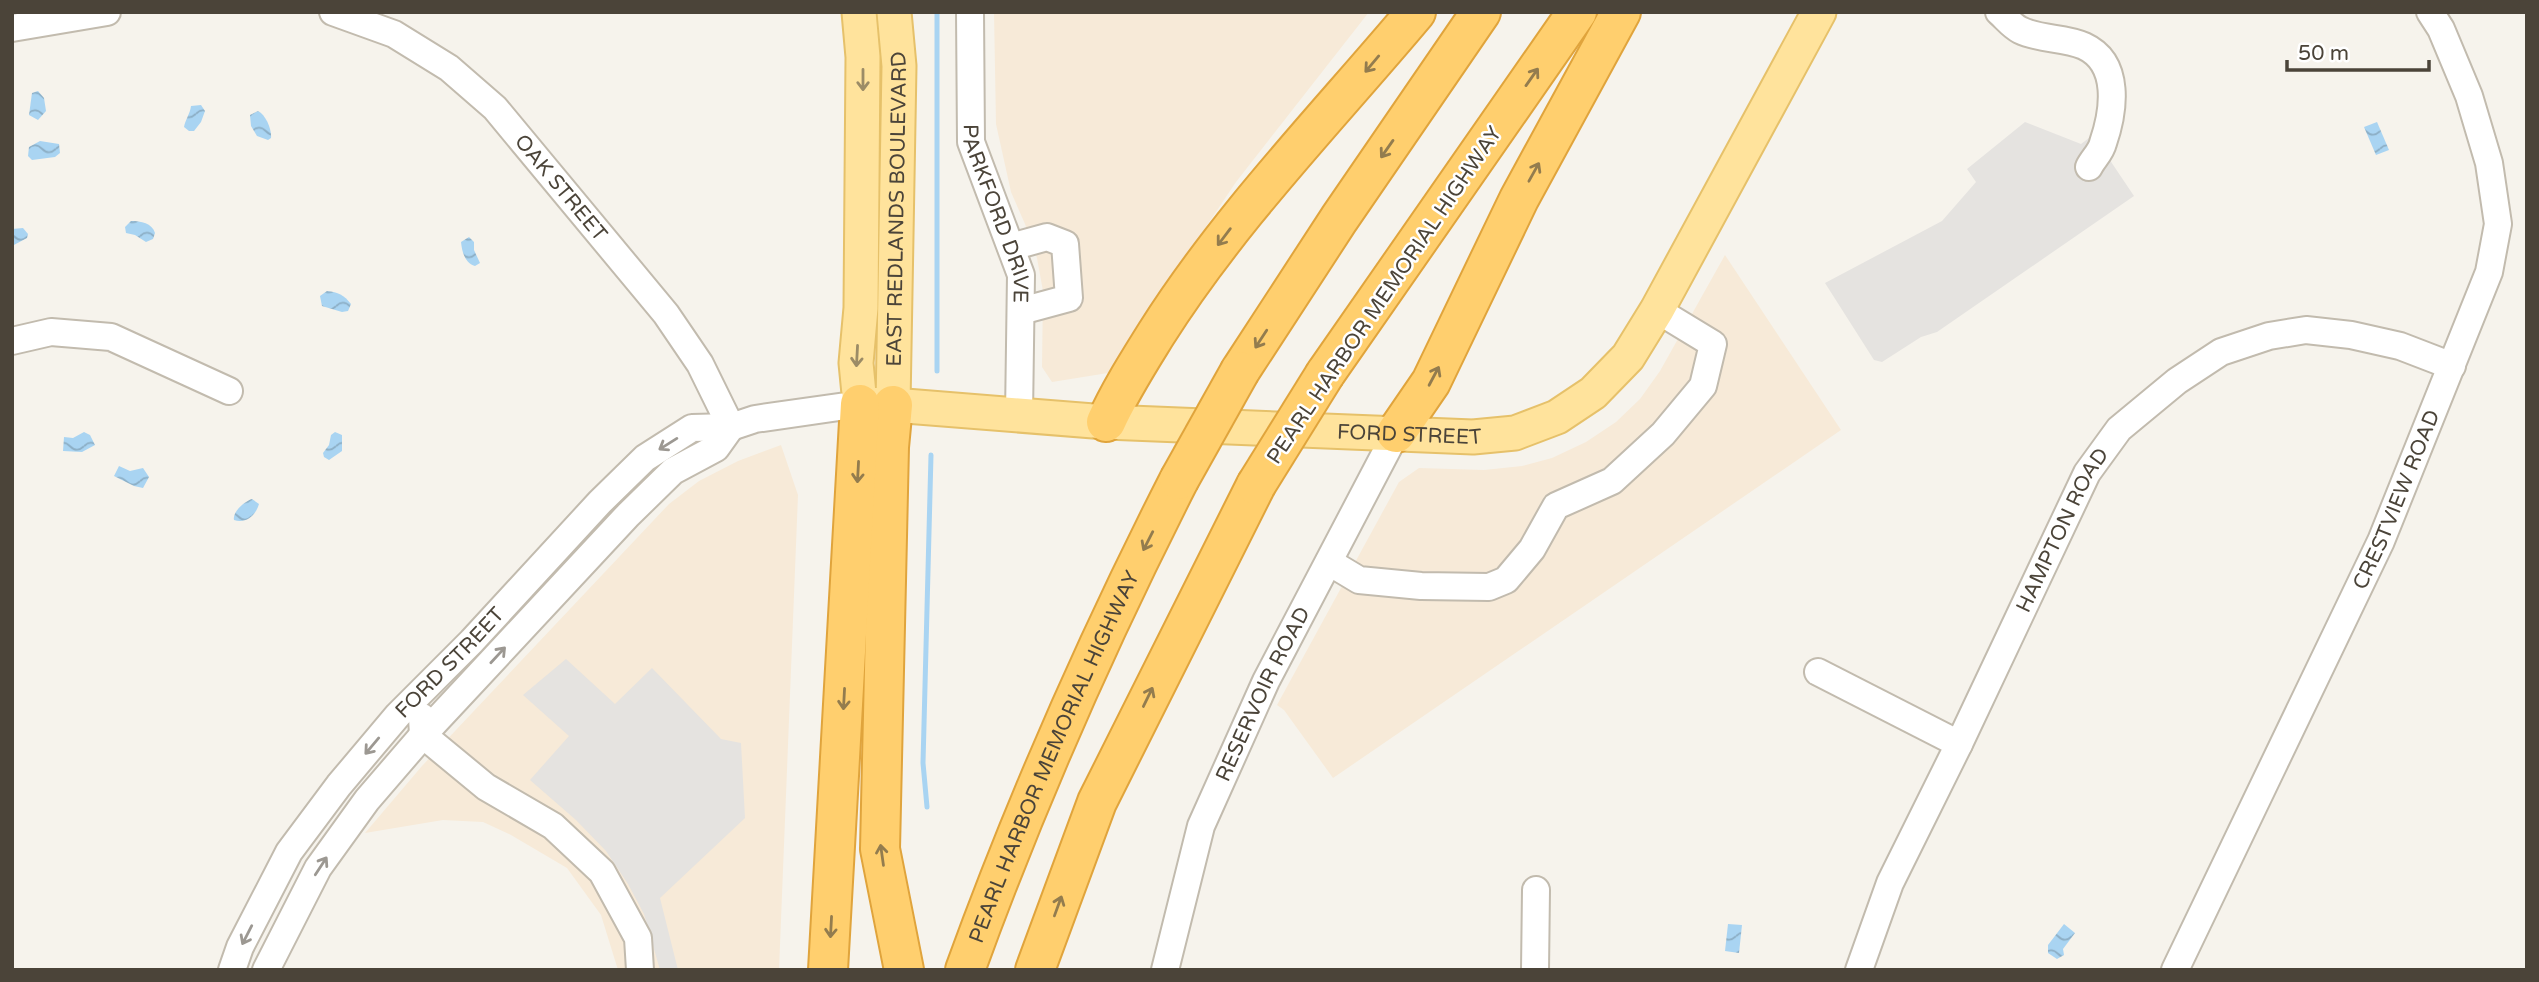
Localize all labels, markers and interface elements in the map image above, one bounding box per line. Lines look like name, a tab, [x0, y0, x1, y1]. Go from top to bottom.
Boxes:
scale bar	[2287, 28, 2429, 72]
text: 50 m	[2298, 41, 2349, 66]
street label: EAST REDLANDS BOULEVARD	[882, 50, 912, 367]
one-way arrow	[1364, 55, 1380, 73]
one-way arrow	[1525, 68, 1539, 87]
one-way arrow	[856, 69, 870, 92]
street label: PEARL HARBOR MEMORIAL HIGHWAY	[1262, 122, 1507, 469]
street label: PARKFORD DRIVE	[957, 124, 1033, 303]
street label: OAK STREET	[509, 129, 612, 247]
one-way arrow	[1380, 139, 1394, 158]
one-way arrow	[1528, 162, 1541, 183]
one-way arrow	[1217, 227, 1231, 246]
one-way arrow	[1254, 328, 1268, 348]
one-way arrow	[850, 344, 863, 367]
one-way arrow	[1427, 366, 1441, 387]
street label: CRESTVIEW ROAD	[2348, 406, 2445, 594]
street label: FORD STREET	[1336, 419, 1483, 450]
one-way arrow	[658, 437, 678, 451]
street label: HAMPTON ROAD	[2011, 443, 2114, 617]
one-way arrow	[851, 461, 864, 483]
one-way arrow	[1140, 530, 1154, 551]
street label: PEARL HARBOR MEMORIAL HIGHWAY	[964, 567, 1145, 946]
street label: FORD STREET	[390, 602, 510, 723]
street label: RESERVOIR ROAD	[1211, 603, 1316, 785]
one-way arrow	[490, 647, 507, 664]
one-way arrow	[1142, 687, 1156, 708]
one-way arrow	[838, 688, 851, 711]
one-way arrow	[364, 737, 380, 755]
one-way arrow	[875, 844, 888, 867]
one-way arrow	[313, 857, 328, 876]
one-way arrow	[1053, 895, 1065, 917]
one-way arrow	[824, 915, 837, 937]
one-way arrow	[239, 924, 253, 944]

